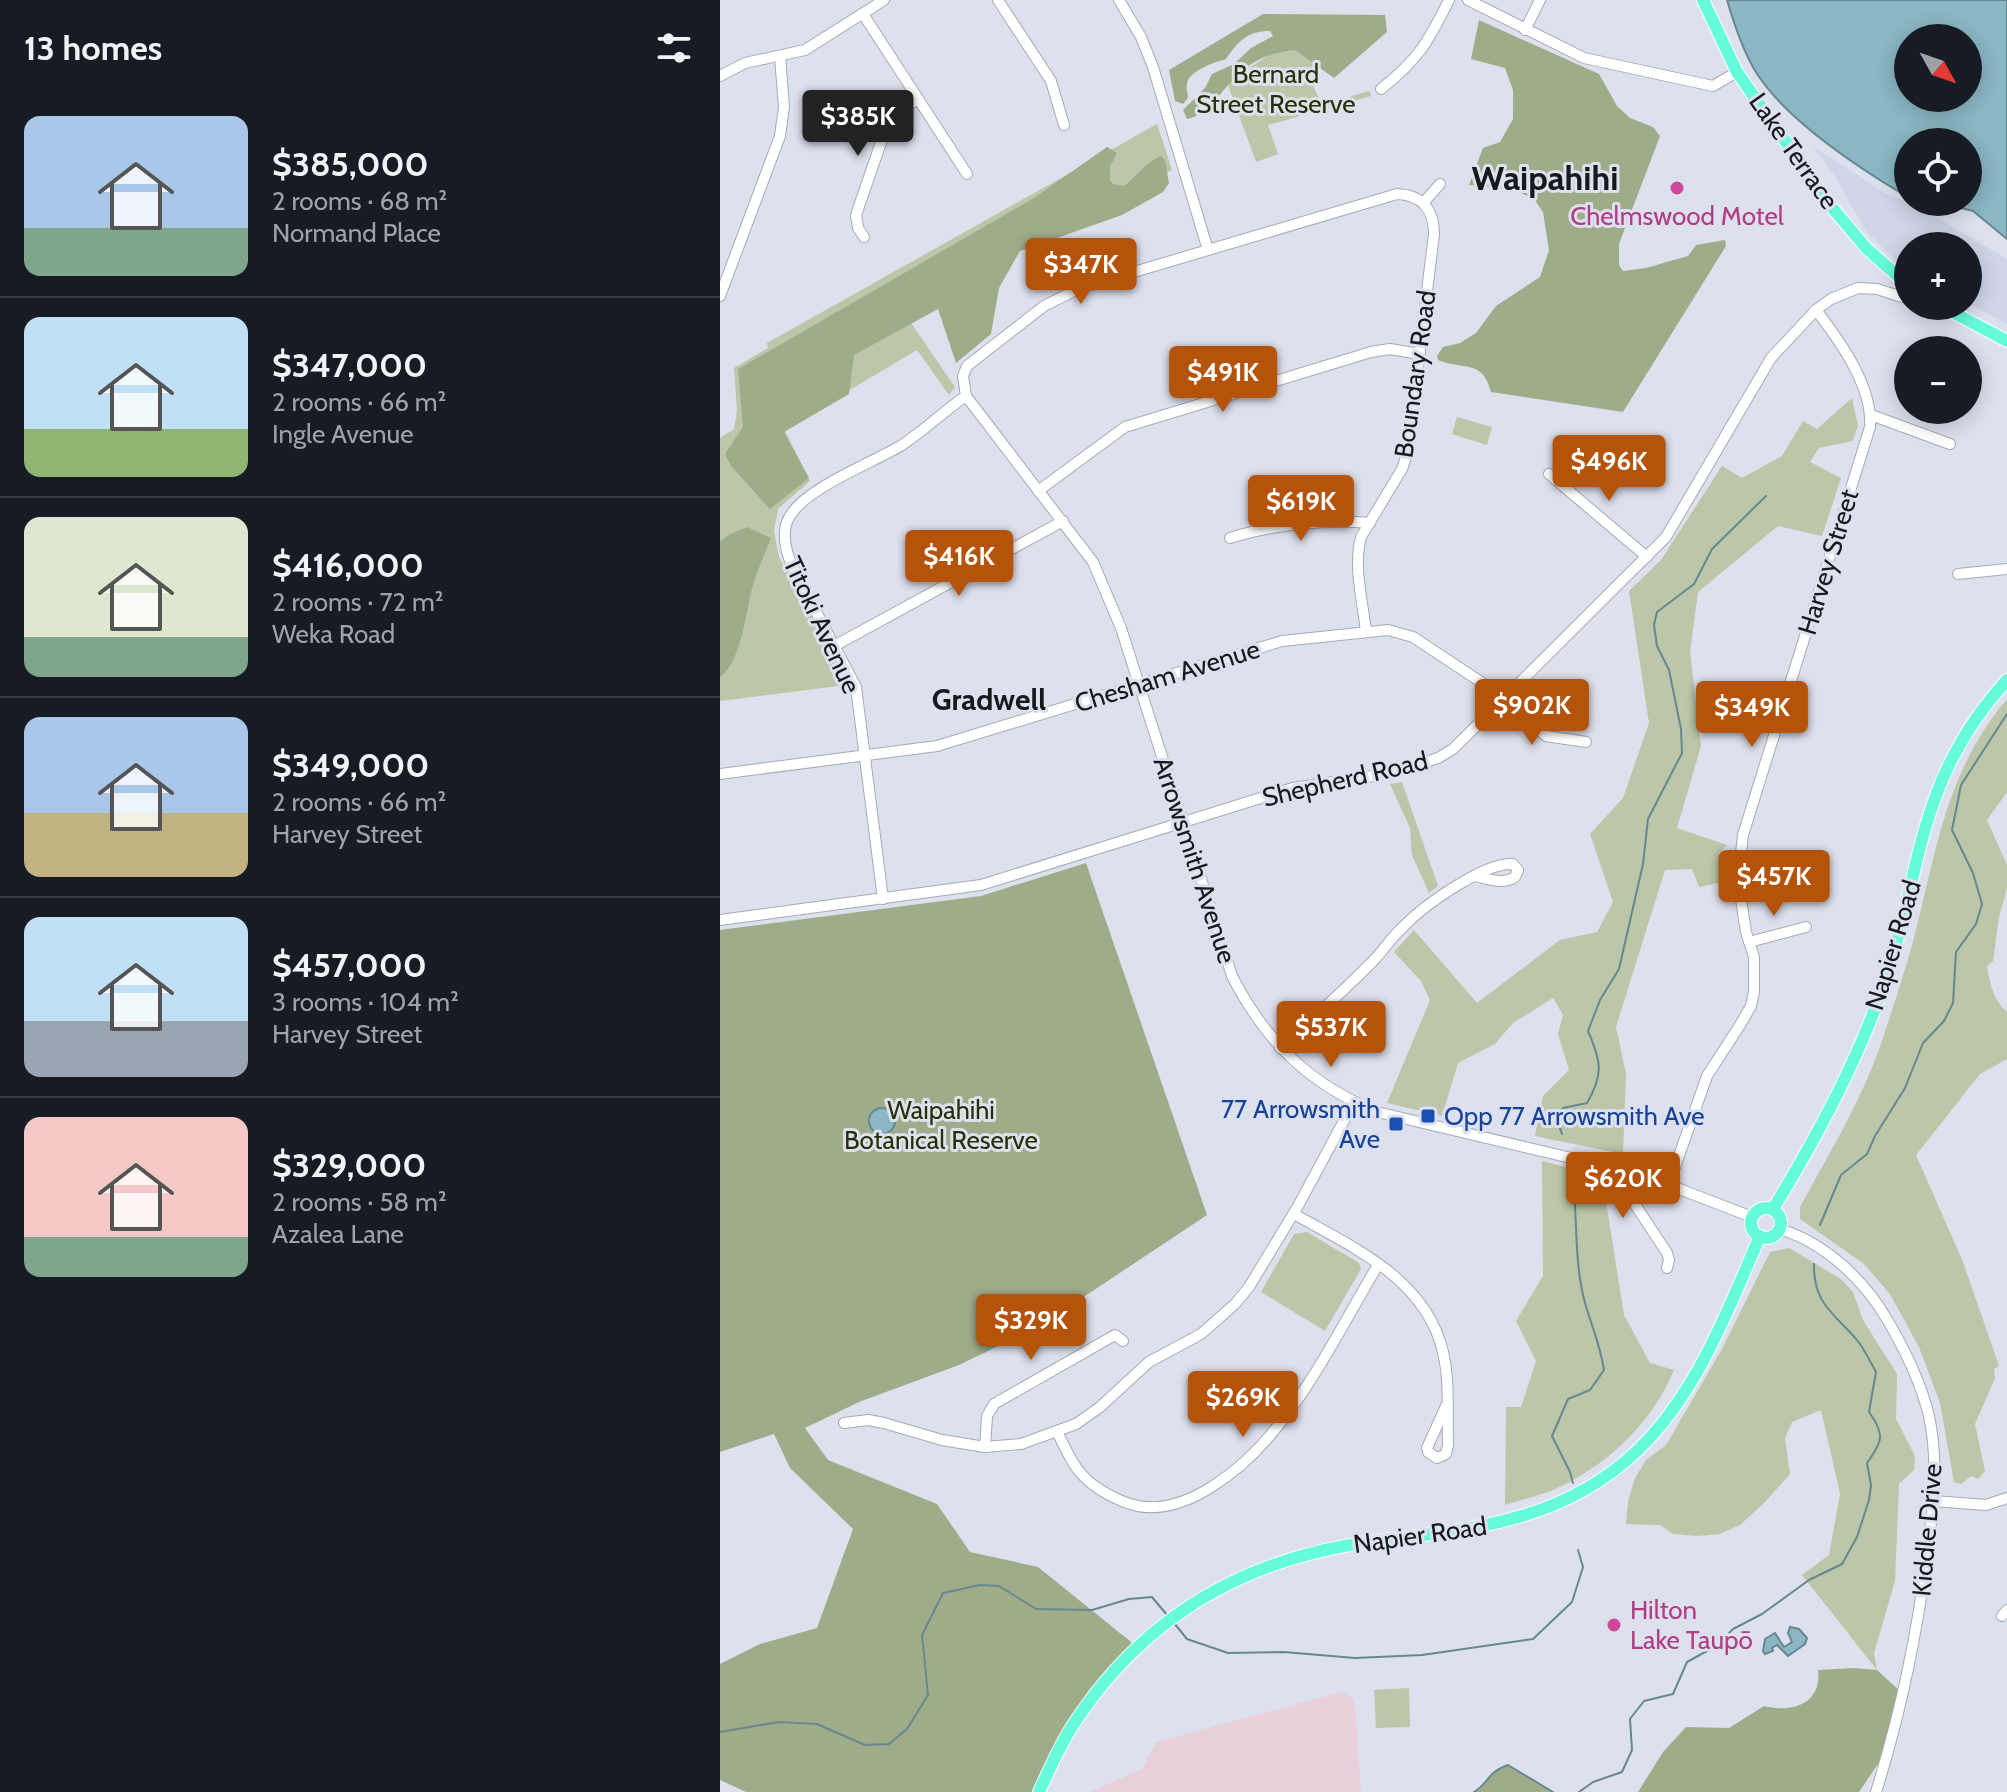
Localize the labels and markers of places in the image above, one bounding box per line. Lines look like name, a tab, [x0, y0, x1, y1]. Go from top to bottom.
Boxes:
pin: $385K	[802, 90, 914, 158]
marker: Chelmswood Motel	[1668, 179, 1686, 197]
place label: Chelmswood Motel	[1570, 200, 1784, 232]
pin: $347K	[1025, 238, 1137, 306]
pin: $491K	[1167, 346, 1279, 414]
pin: $496K	[1553, 435, 1665, 503]
pin: $619K	[1245, 475, 1357, 543]
pin: $416K	[903, 530, 1015, 598]
pin: $902K	[1476, 679, 1588, 747]
pin: $349K	[1696, 681, 1808, 749]
pin: $457K	[1718, 850, 1830, 918]
pin: $537K	[1275, 1001, 1387, 1069]
place label: 77 Arrowsmith Ave	[1221, 1093, 1380, 1155]
place label: Opp 77 Arrowsmith Ave	[1444, 1100, 1705, 1132]
marker: Opp 77 Arrowsmith Ave	[1419, 1107, 1437, 1125]
marker: 77 Arrowsmith Ave	[1387, 1115, 1405, 1133]
pin: $620K	[1567, 1152, 1679, 1220]
pin: $329K	[975, 1294, 1087, 1362]
pin: $269K	[1187, 1371, 1299, 1439]
place label: Hilton Lake Taupō	[1630, 1594, 1753, 1656]
marker: Hilton Lake Taupō	[1605, 1616, 1623, 1634]

